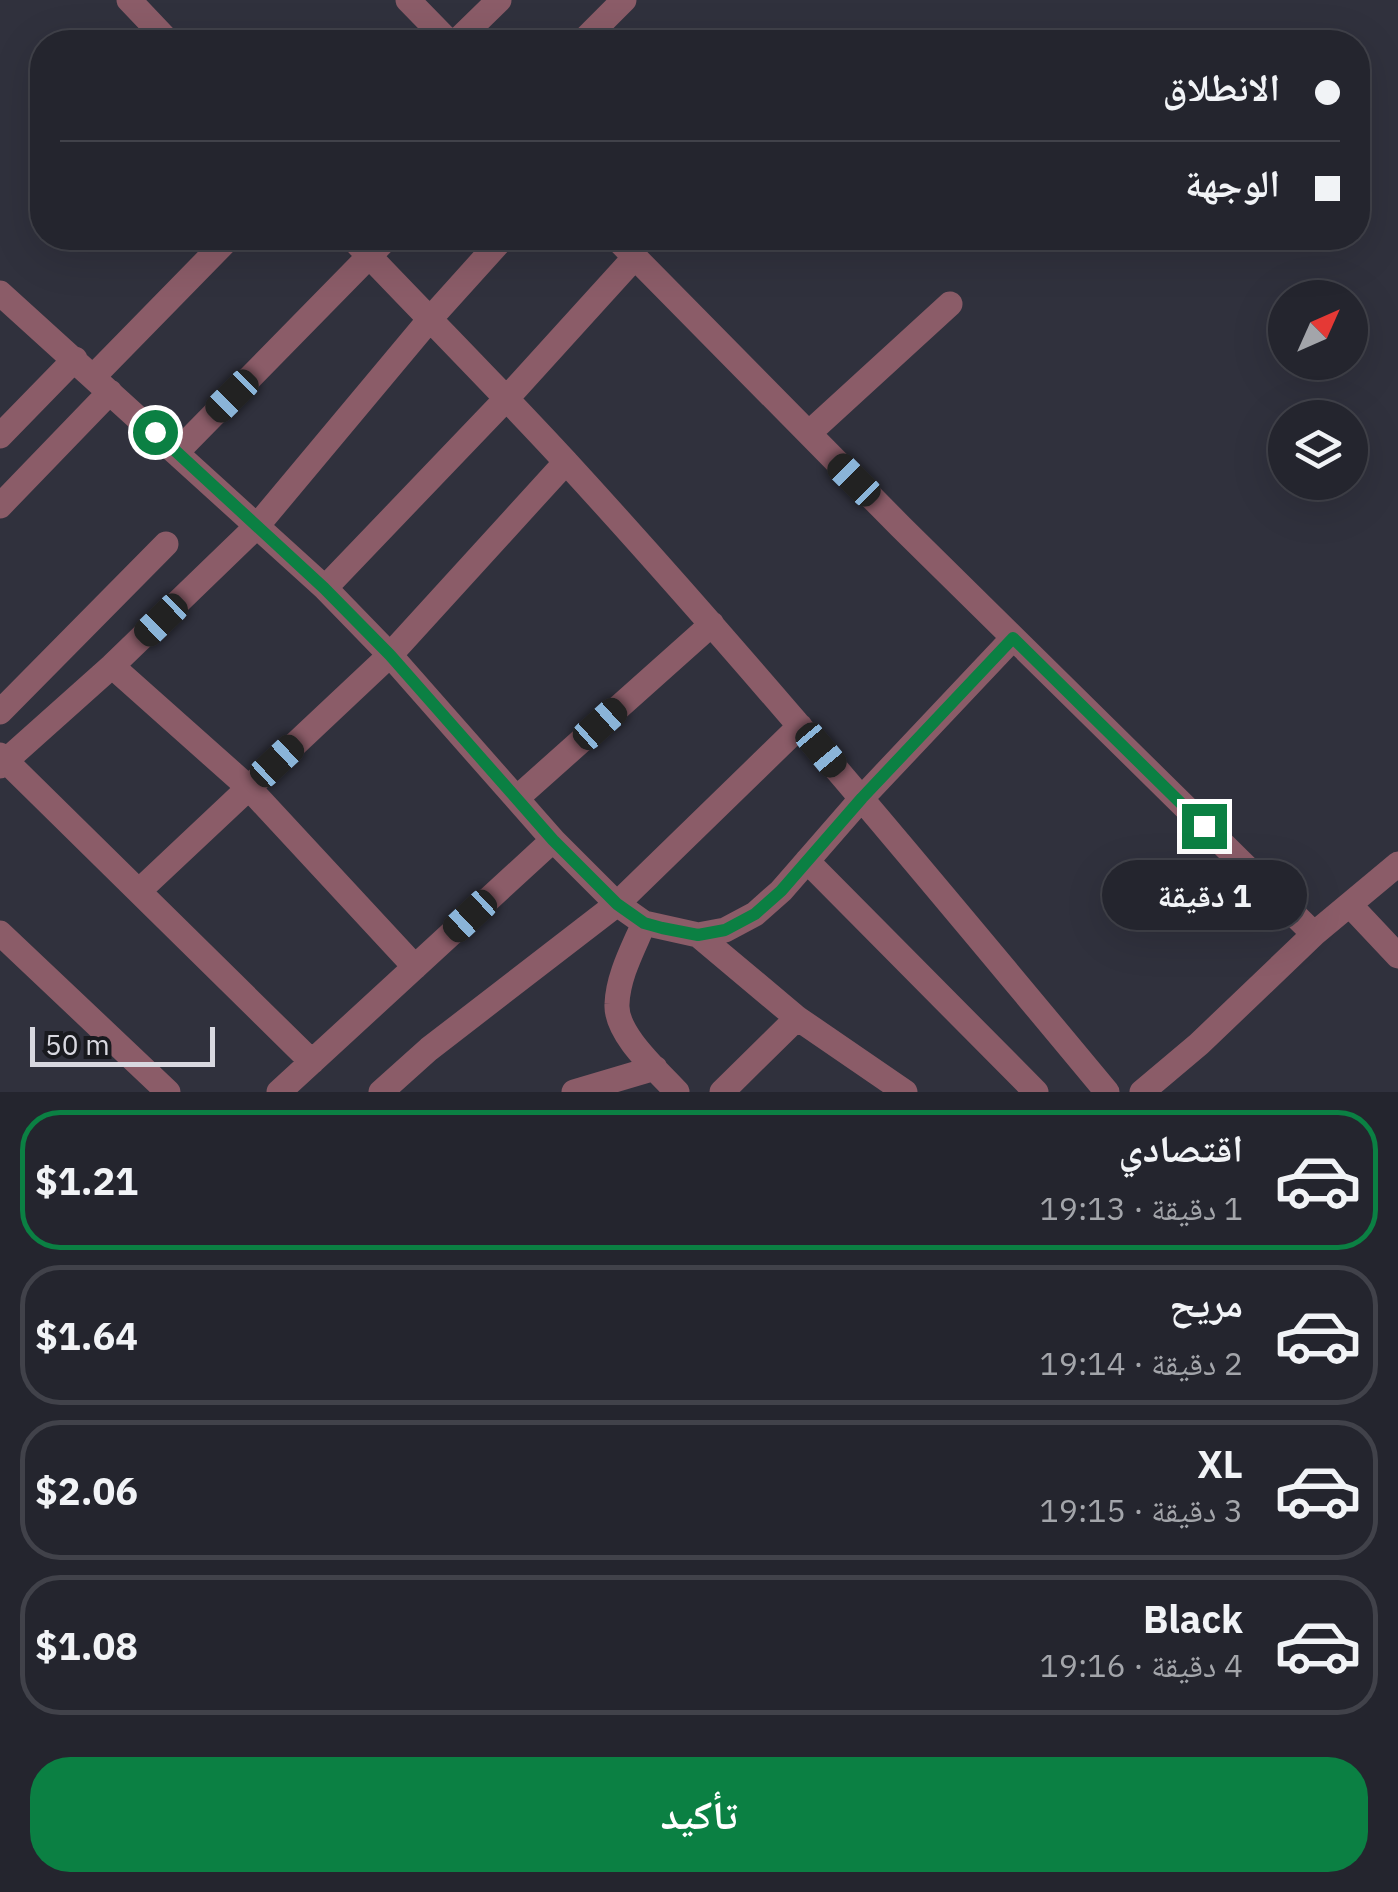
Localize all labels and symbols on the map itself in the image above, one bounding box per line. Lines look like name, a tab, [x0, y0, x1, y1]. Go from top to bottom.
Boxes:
north arrow	[1268, 280, 1368, 380]
car	[200, 364, 264, 428]
route start	[133, 410, 178, 455]
car	[822, 448, 886, 512]
car	[129, 588, 193, 652]
car	[568, 693, 632, 755]
car	[790, 717, 852, 783]
car	[245, 730, 309, 792]
route end	[1182, 804, 1227, 849]
callout: 1 دقيقة	[1102, 861, 1306, 931]
car	[438, 885, 502, 947]
scale bar	[30, 1022, 215, 1066]

